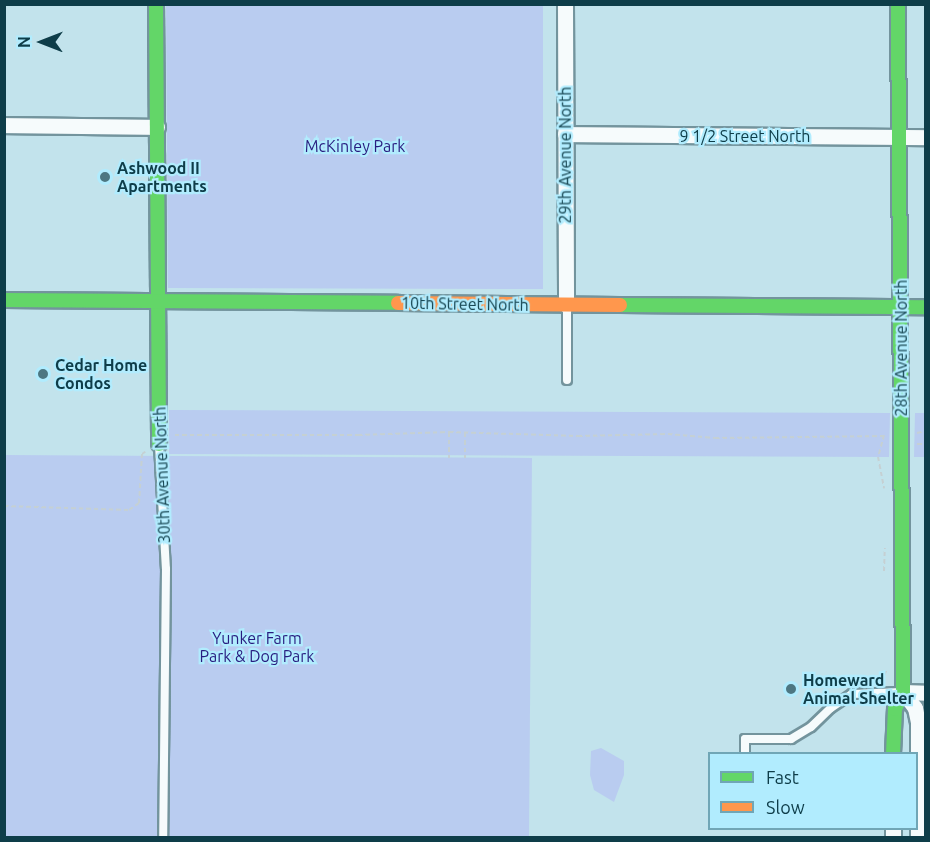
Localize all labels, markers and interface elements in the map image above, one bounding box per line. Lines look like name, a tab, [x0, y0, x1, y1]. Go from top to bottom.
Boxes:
north arrow	[12, 12, 72, 72]
text: N	[15, 36, 33, 48]
street label: 29th Avenue North	[555, 87, 575, 223]
street label: 9 1/2 Street North	[680, 126, 810, 146]
park label: McKinley Park	[305, 136, 405, 156]
place label: Ashwood II Apartments	[117, 158, 207, 196]
marker: Ashwood II Apartments	[98, 170, 112, 184]
street label: 28th Avenue North	[891, 280, 911, 416]
street label: 10th Street North	[401, 293, 529, 315]
place label: Cedar Home Condos	[55, 355, 147, 393]
marker: Cedar Home Condos	[36, 367, 50, 381]
street label: 30th Avenue North	[150, 406, 174, 544]
park label: Yunker Farm Park & Dog Park	[200, 628, 314, 666]
place label: Homeward Animal Shelter	[803, 670, 914, 708]
marker: Homeward Animal Shelter	[784, 682, 798, 696]
legend	[708, 752, 918, 830]
text: Fast	[766, 767, 799, 787]
text: Slow	[766, 797, 805, 817]

